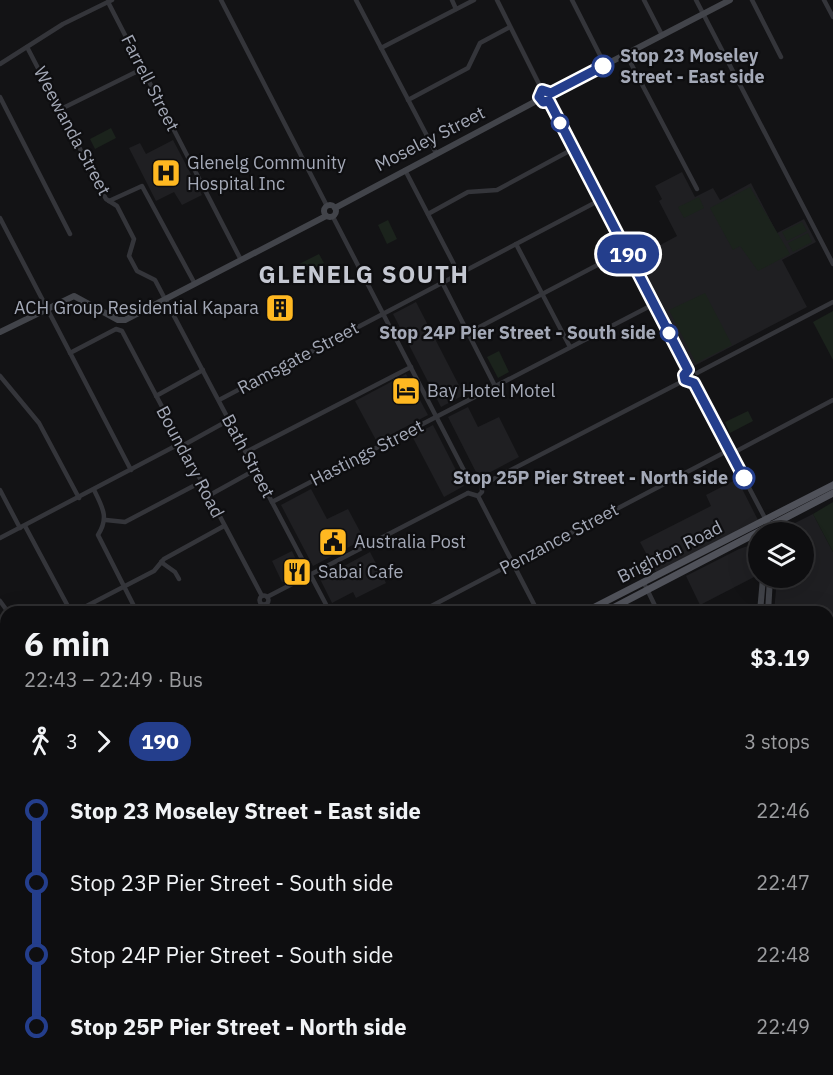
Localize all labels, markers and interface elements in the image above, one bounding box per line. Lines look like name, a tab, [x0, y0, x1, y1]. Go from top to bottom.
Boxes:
street label: Farrell Street	[116, 31, 185, 135]
place label: Stop 23 Moseley Street - East side	[620, 44, 765, 88]
marker: Stop 23 Moseley Street - East side	[592, 55, 614, 77]
street label: Weewanda Street	[29, 62, 116, 199]
street label: Moseley Street	[371, 101, 489, 176]
unlabelled marker	[551, 114, 569, 132]
place label: Glenelg Community Hospital Inc	[187, 151, 346, 195]
hospital icon: Glenelg Community Hospital Inc	[150, 157, 182, 189]
line badge: 190	[594, 234, 662, 274]
text: 190	[609, 240, 647, 268]
district label: GLENELG SOUTH	[259, 258, 469, 290]
building icon: ACH Group Residential Kapara	[264, 292, 296, 324]
place label: ACH Group Residential Kapara	[14, 296, 259, 319]
street label: Ramsgate Street	[233, 316, 362, 399]
place label: Stop 24P Pier Street - South side	[379, 321, 656, 344]
marker: Stop 24P Pier Street - South side	[660, 324, 678, 342]
hotel icon: Bay Hotel Motel	[390, 375, 422, 407]
place label: Bay Hotel Motel	[427, 379, 555, 402]
street label: Boundary Road	[151, 402, 230, 522]
street label: Bath Street	[217, 410, 280, 502]
street label: Hastings Street	[306, 414, 427, 491]
place label: Stop 25P Pier Street - North side	[453, 466, 728, 489]
marker: Stop 25P Pier Street - North side	[733, 467, 755, 489]
street label: Penzance Street	[495, 498, 622, 580]
street label: Brighton Road	[613, 515, 726, 588]
map controls	[748, 522, 814, 588]
button: layers	[748, 522, 814, 588]
public building icon: Australia Post	[317, 526, 349, 558]
place label: Australia Post	[354, 530, 466, 553]
restaurant icon: Sabai Cafe	[281, 556, 313, 588]
place label: Sabai Cafe	[318, 560, 403, 583]
text: 6 min	[24, 622, 110, 665]
text: $3.19	[750, 643, 810, 672]
text: 22:43 – 22:49 · Bus	[24, 666, 203, 693]
icon: walk	[24, 725, 57, 758]
icon: forward	[87, 725, 120, 758]
text: 190	[141, 727, 179, 755]
text: 3	[66, 728, 78, 755]
text: 3 stops	[744, 728, 810, 755]
text: Stop 23 Moseley Street - East side	[70, 796, 421, 825]
text: 22:46	[756, 797, 810, 824]
text: Stop 23P Pier Street - South side	[70, 868, 393, 897]
text: 22:47	[756, 869, 810, 896]
text: Stop 24P Pier Street - South side	[70, 940, 393, 969]
text: 22:48	[756, 941, 810, 968]
text: Stop 25P Pier Street - North side	[70, 1012, 407, 1041]
text: 22:49	[756, 1013, 810, 1040]

